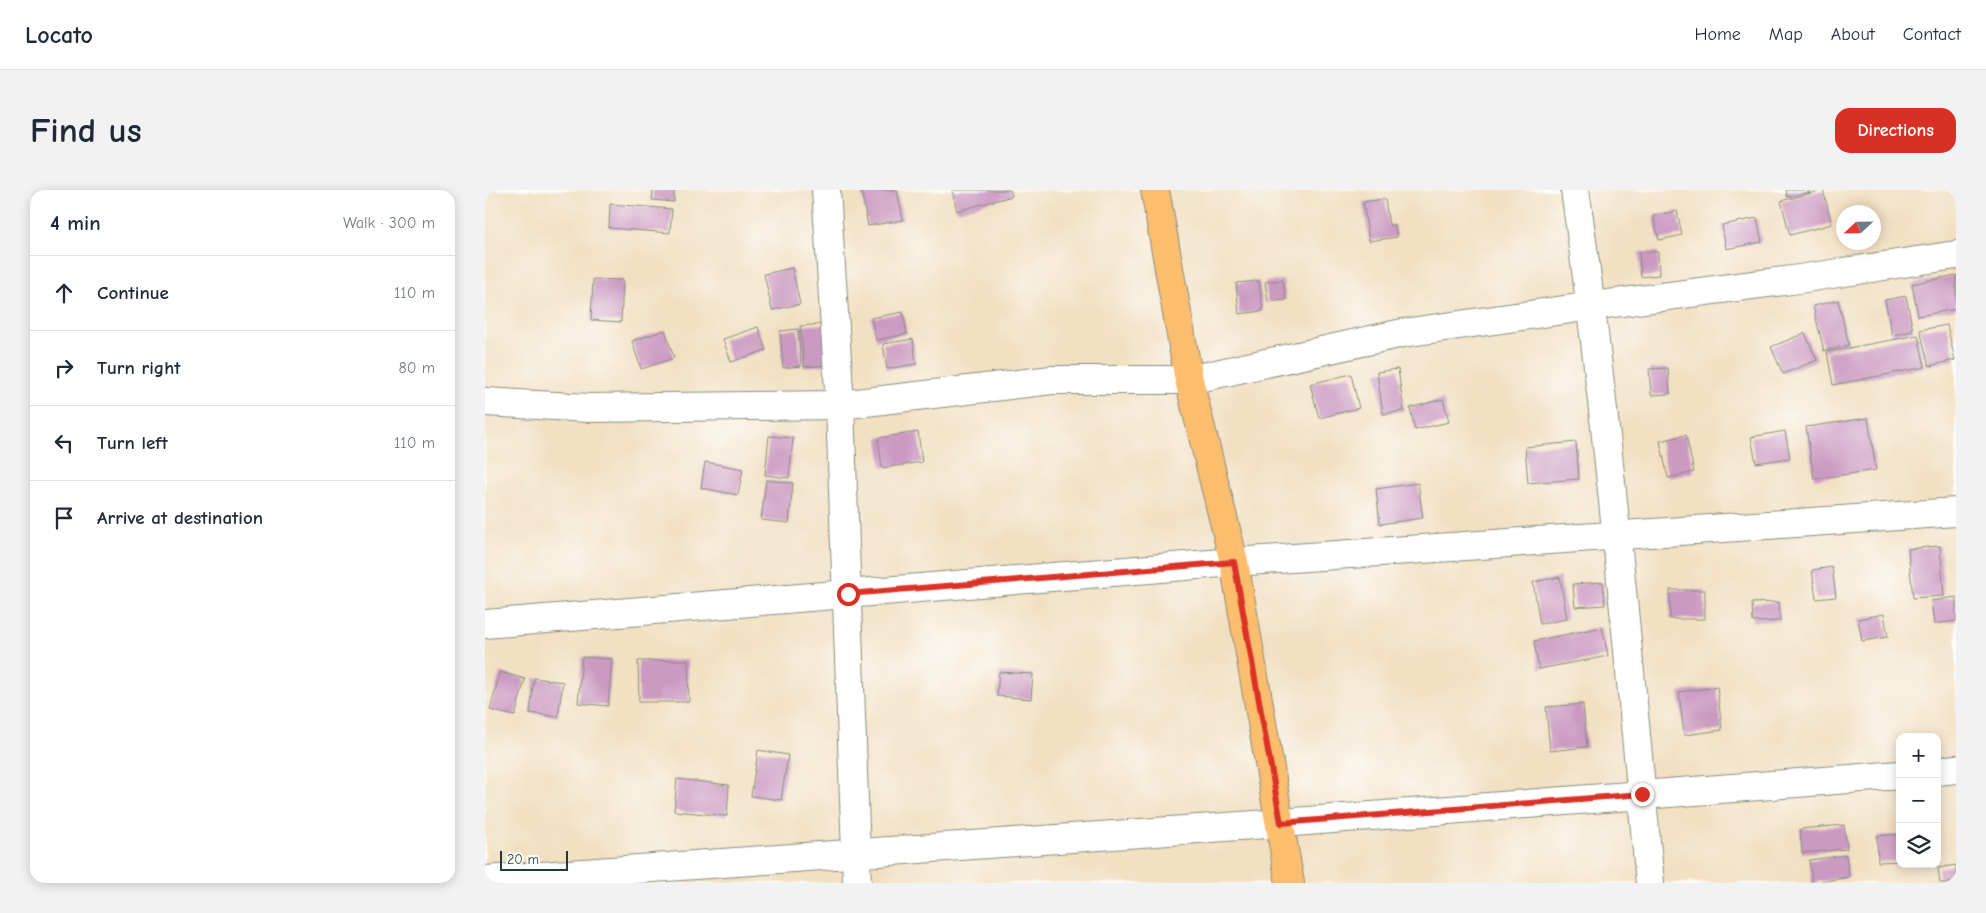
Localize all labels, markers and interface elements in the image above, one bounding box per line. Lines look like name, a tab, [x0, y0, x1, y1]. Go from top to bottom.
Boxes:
text: Locato	[25, 21, 93, 49]
text: Home	[1694, 24, 1741, 45]
text: Map	[1769, 24, 1803, 45]
text: About	[1831, 24, 1875, 45]
text: Contact	[1903, 24, 1961, 45]
button: Directions	[1835, 108, 1956, 153]
text: Find us	[30, 110, 142, 151]
north arrow	[1836, 205, 1881, 250]
text: 4 min	[50, 211, 101, 235]
text: Walk · 300 m	[343, 214, 435, 232]
icon: ahead	[50, 279, 78, 307]
text: Continue	[97, 282, 169, 304]
text: 110 m	[394, 284, 435, 302]
icon: right	[50, 354, 78, 382]
text: Turn right	[97, 357, 181, 379]
text: 80 m	[398, 359, 435, 377]
icon: left	[50, 429, 78, 457]
text: Turn left	[97, 432, 168, 454]
text: 110 m	[394, 434, 435, 452]
icon: arrive	[50, 504, 78, 532]
text: Arrive at destination	[97, 507, 263, 529]
route start	[837, 583, 860, 606]
map controls	[1896, 733, 1941, 868]
button: +	[1896, 733, 1941, 778]
button: −	[1896, 778, 1941, 823]
route end	[1631, 783, 1654, 806]
button: layers	[1896, 823, 1941, 868]
scale bar	[500, 848, 567, 871]
text: 20 m	[507, 851, 539, 868]

